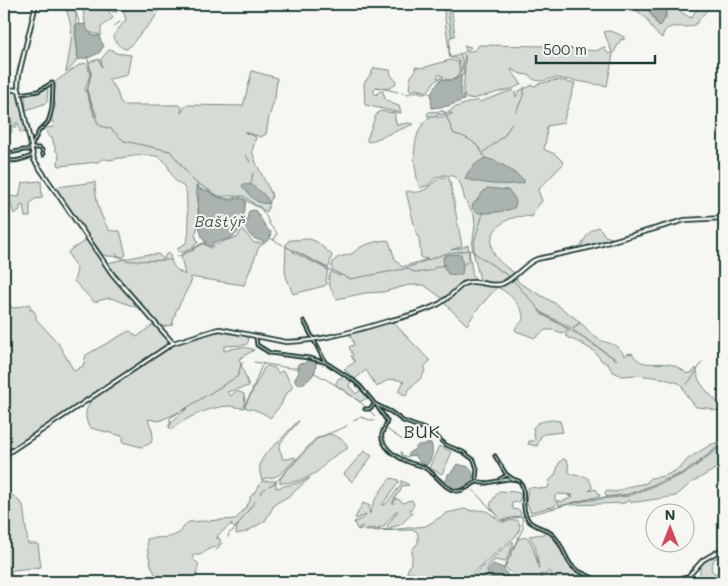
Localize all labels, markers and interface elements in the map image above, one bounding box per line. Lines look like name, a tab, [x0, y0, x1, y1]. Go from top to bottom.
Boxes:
scale bar	[536, 32, 654, 64]
text: 500 m	[543, 39, 587, 59]
water label: Baštýř	[194, 210, 246, 231]
district label: BUK	[403, 419, 441, 443]
north arrow	[646, 504, 696, 554]
text: N	[665, 505, 675, 524]

